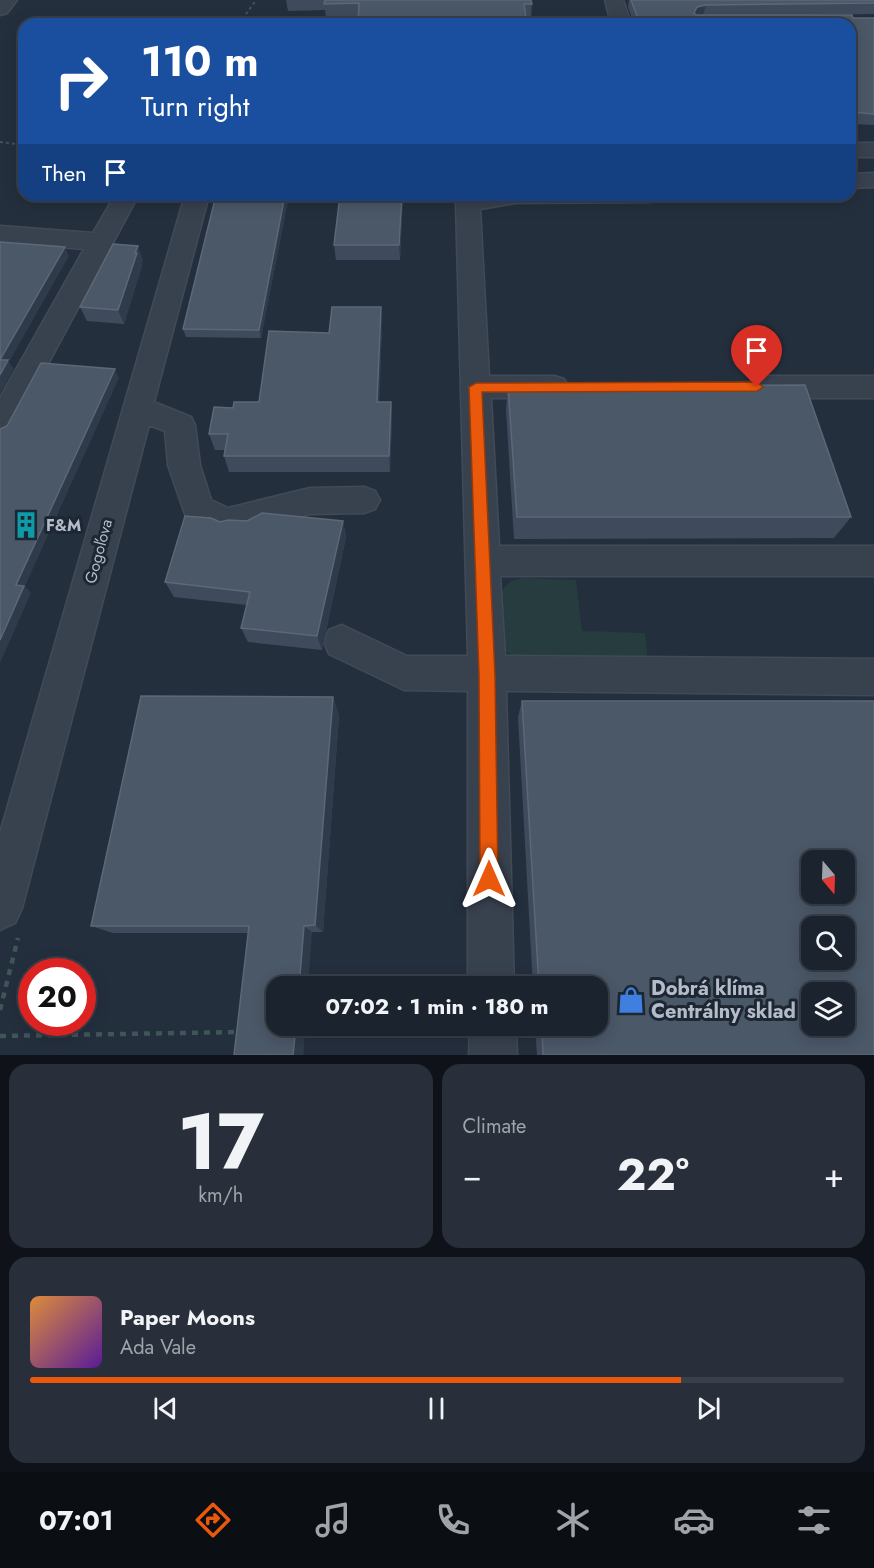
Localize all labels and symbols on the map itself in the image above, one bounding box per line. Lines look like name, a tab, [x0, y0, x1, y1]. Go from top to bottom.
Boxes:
pin	[731, 325, 782, 387]
building icon: F&M	[11, 510, 41, 540]
place label: F&M	[46, 514, 81, 537]
street label: Gogoľova	[79, 516, 118, 586]
position arrow	[457, 847, 521, 911]
north arrow	[801, 850, 855, 904]
speed limit sign: 20	[18, 958, 96, 1036]
place label: Dobrá klíma Centrálny sklad	[651, 974, 796, 1026]
shop icon: Dobrá klíma Centrálny sklad	[616, 985, 646, 1015]

